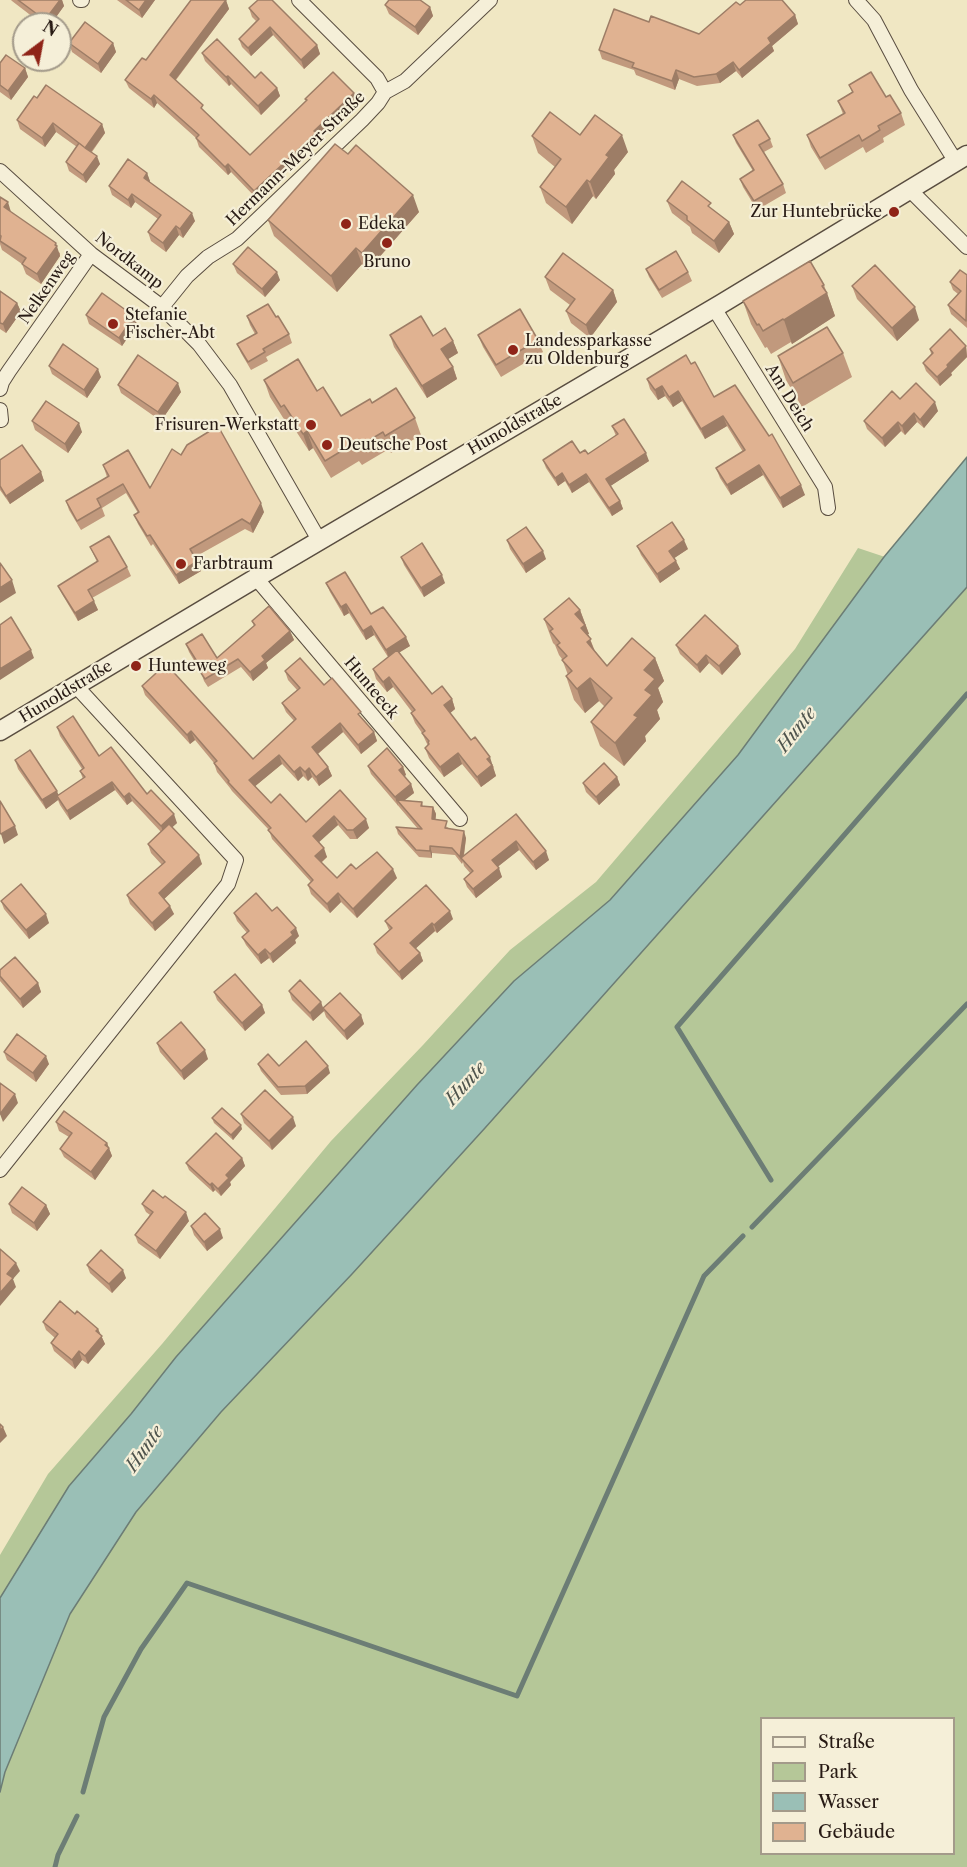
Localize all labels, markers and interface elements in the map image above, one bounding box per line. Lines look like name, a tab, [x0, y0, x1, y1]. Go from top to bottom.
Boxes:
north arrow	[12, 12, 72, 72]
text: N	[39, 16, 62, 41]
street label: Hermann-Meyer-Straße	[223, 88, 369, 230]
place label: Zur Huntebrücke	[751, 202, 882, 222]
marker: Zur Huntebrücke	[887, 205, 901, 219]
place label: Edeka	[358, 214, 405, 234]
marker: Edeka	[339, 217, 353, 231]
street label: Nordkamp	[91, 228, 167, 294]
marker: Bruno	[380, 236, 394, 250]
street label: Nelkenweg	[15, 248, 79, 328]
place label: Bruno	[363, 252, 411, 272]
place label: Stefanie Fischer-Abt	[125, 305, 215, 343]
marker: Stefanie Fischer-Abt	[106, 317, 120, 331]
place label: Landessparkasse zu Oldenburg	[525, 331, 652, 369]
marker: Landessparkasse zu Oldenburg	[506, 343, 520, 357]
street label: Am Deich	[761, 361, 817, 435]
street label: Hunoldstraße	[465, 390, 565, 460]
place label: Frisuren-Werkstatt	[155, 415, 299, 435]
marker: Frisuren-Werkstatt	[304, 418, 318, 432]
place label: Deutsche Post	[339, 435, 448, 455]
marker: Deutsche Post	[320, 438, 334, 452]
place label: Farbtraum	[193, 554, 273, 574]
marker: Farbtraum	[174, 557, 188, 571]
street label: Hunteeck	[340, 653, 402, 723]
place label: Hunteweg	[148, 656, 226, 676]
street label: Hunoldstraße	[16, 657, 116, 727]
marker: Hunteweg	[129, 659, 143, 673]
water label: Hunte	[773, 703, 821, 757]
water label: Hunte	[441, 1058, 491, 1110]
water label: Hunte	[122, 1422, 168, 1476]
legend	[760, 1717, 955, 1855]
text: Straße	[818, 1731, 875, 1753]
text: Park	[818, 1761, 857, 1783]
text: Wasser	[818, 1791, 879, 1813]
text: Gebäude	[818, 1821, 895, 1843]

